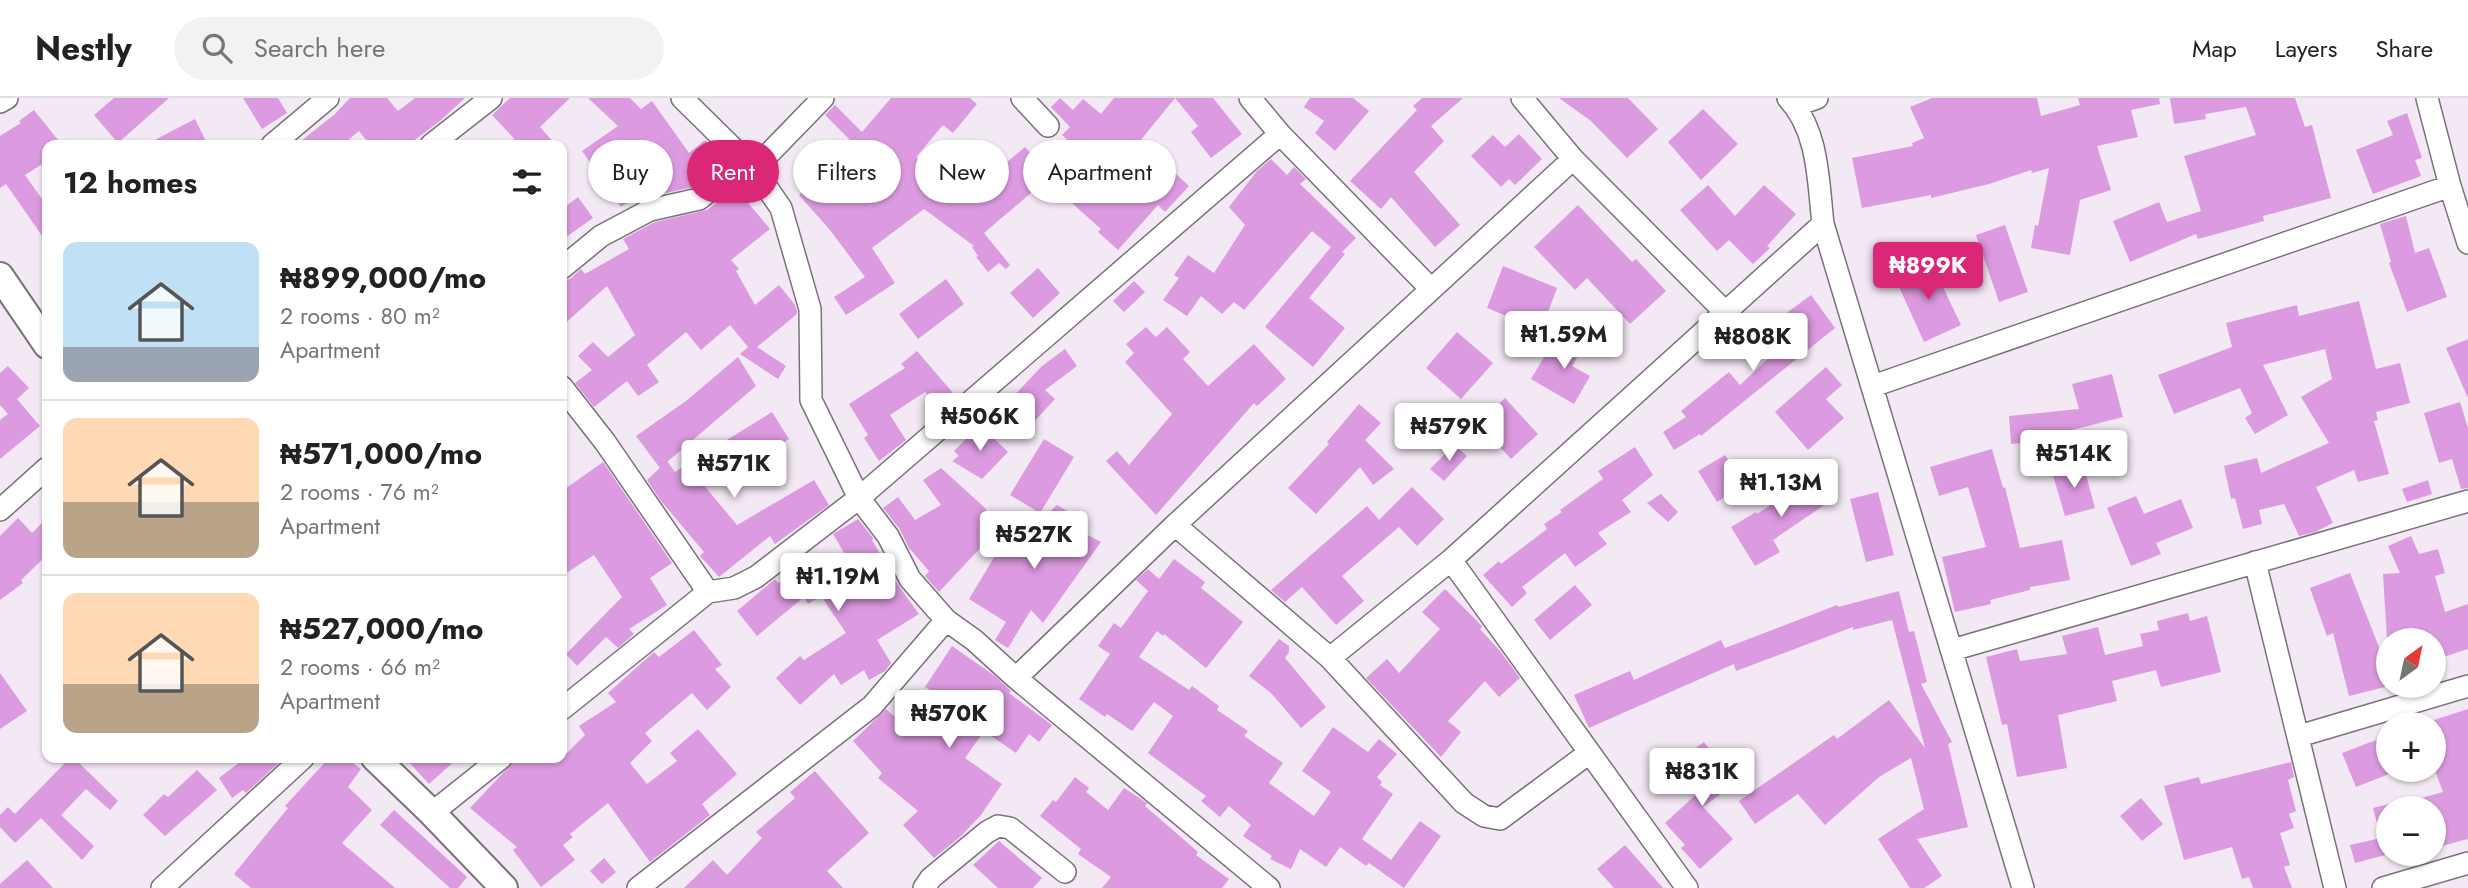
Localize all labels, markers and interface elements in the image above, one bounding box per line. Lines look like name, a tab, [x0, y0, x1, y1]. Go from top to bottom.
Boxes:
search box	[174, 17, 664, 80]
text: Nestly	[35, 25, 132, 72]
icon: search	[198, 29, 236, 67]
text: Search here	[254, 29, 385, 67]
text: Map	[2192, 31, 2237, 66]
text: Layers	[2275, 31, 2337, 66]
text: Share	[2375, 31, 2433, 66]
chip: Buy	[588, 140, 673, 203]
chip: Rent	[687, 140, 779, 203]
chip: Filters	[793, 140, 901, 203]
chip: New	[915, 140, 1009, 203]
chip: Apartment	[1023, 140, 1176, 203]
text: 12 homes	[63, 161, 197, 204]
icon: filters	[508, 163, 546, 201]
pin: ₦899K	[1879, 242, 1977, 302]
text: ₦899K	[1889, 248, 1967, 282]
text: ₦899,000/mo	[280, 256, 486, 299]
icon: home	[119, 270, 203, 354]
text: 2 rooms · 80 m²	[280, 299, 440, 333]
pin: ₦1.59M	[1507, 312, 1621, 371]
pin: ₦808K	[1704, 314, 1802, 373]
text: ₦1.59M	[1521, 317, 1607, 351]
text: ₦808K	[1715, 319, 1791, 353]
text: Apartment	[280, 333, 380, 367]
pin: ₦506K	[931, 394, 1029, 453]
text: ₦506K	[941, 399, 1019, 433]
pin: ₦579K	[1400, 404, 1498, 463]
text: ₦579K	[1411, 409, 1487, 443]
pin: ₦514K	[2025, 430, 2123, 490]
text: ₦571,000/mo	[280, 432, 482, 475]
text: ₦514K	[2036, 436, 2112, 470]
pin: ₦571K	[685, 440, 783, 500]
icon: home	[119, 446, 203, 530]
text: ₦571K	[697, 446, 771, 480]
pin: ₦1.13M	[1724, 460, 1838, 519]
text: ₦1.13M	[1740, 465, 1822, 499]
text: 2 rooms · 76 m²	[280, 475, 439, 509]
text: Apartment	[280, 509, 380, 543]
pin: ₦527K	[985, 512, 1083, 571]
text: ₦527K	[996, 517, 1072, 551]
pin: ₦1.19M	[781, 554, 895, 613]
text: ₦1.19M	[796, 559, 880, 593]
text: ₦527,000/mo	[280, 607, 484, 650]
icon: home	[119, 621, 203, 705]
north arrow	[2376, 628, 2446, 698]
map controls	[2376, 628, 2446, 866]
text: 2 rooms · 66 m²	[280, 650, 440, 684]
text: Apartment	[280, 684, 380, 718]
pin: ₦570K	[900, 690, 998, 750]
text: ₦570K	[911, 696, 987, 730]
button: +	[2376, 712, 2446, 782]
pin: ₦831K	[1653, 748, 1751, 808]
text: ₦831K	[1665, 754, 1739, 788]
button: −	[2376, 796, 2446, 866]

